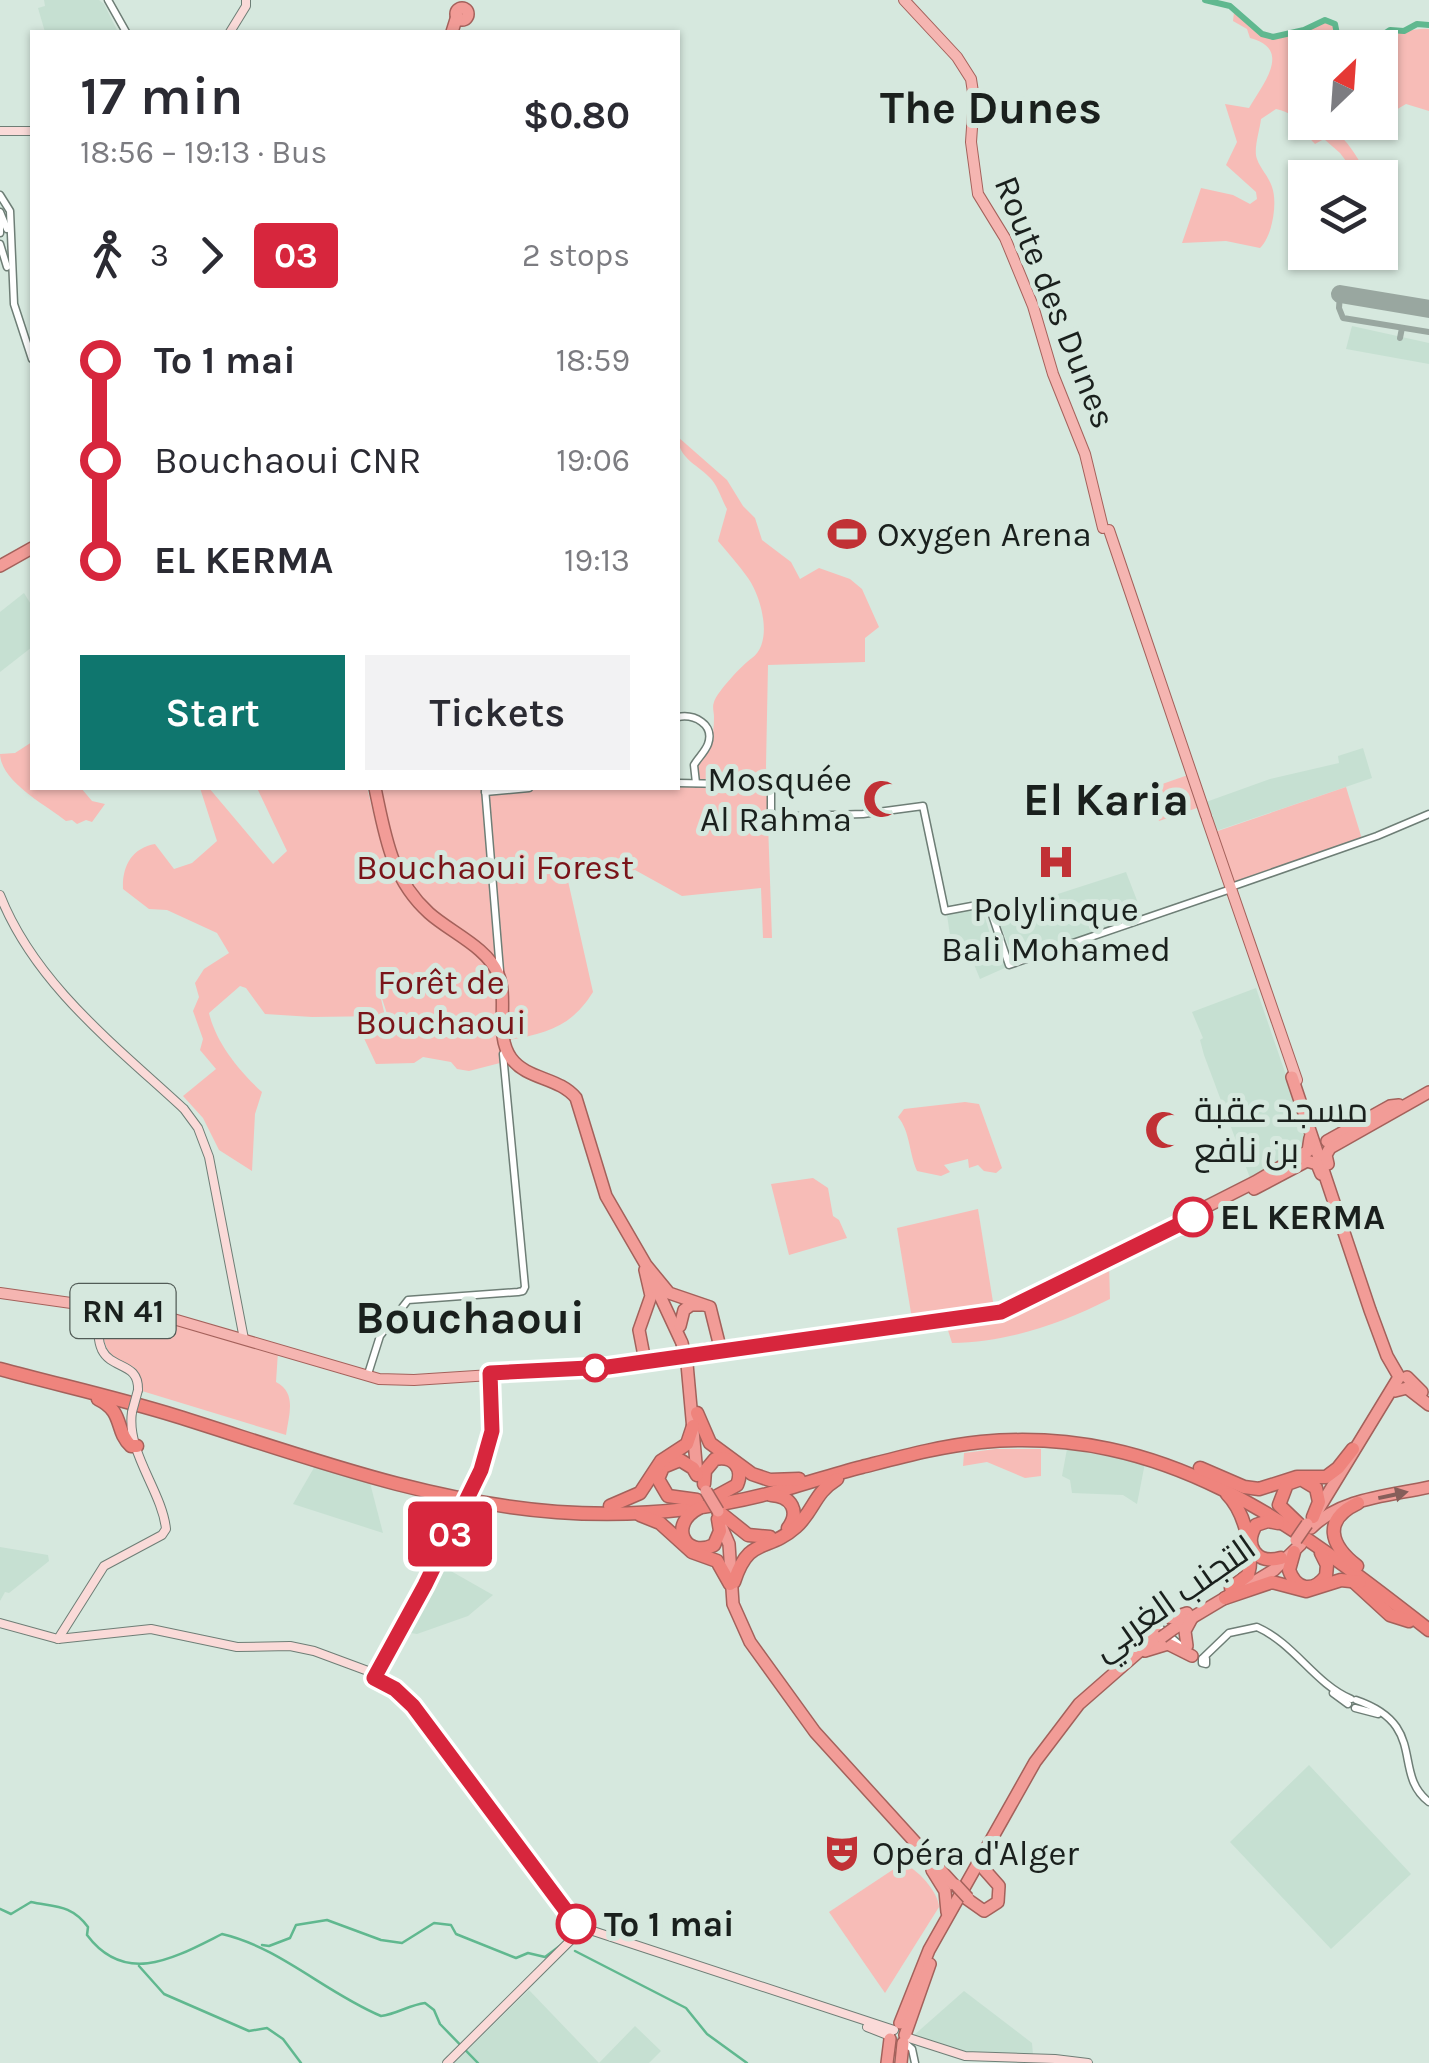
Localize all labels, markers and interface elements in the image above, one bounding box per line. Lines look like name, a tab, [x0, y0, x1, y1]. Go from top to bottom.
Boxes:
north arrow	[1288, 30, 1398, 140]
map controls	[1288, 30, 1398, 270]
text: 17 min	[80, 64, 243, 128]
district label: The Dunes	[880, 82, 1102, 134]
text: $0.80	[523, 93, 630, 138]
text: 18:56 – 19:13 · Bus	[80, 134, 327, 171]
button: layers	[1288, 160, 1398, 270]
street label: Route des Dunes	[986, 170, 1124, 434]
icon: walk	[80, 228, 135, 283]
icon: forward	[184, 228, 239, 283]
text: 03	[274, 235, 318, 276]
text: 3	[150, 237, 169, 274]
text: 2 stops	[522, 237, 630, 274]
text: To 1 mai	[154, 338, 296, 383]
text: 18:59	[556, 342, 630, 379]
text: Bouchaoui CNR	[154, 438, 422, 483]
text: 19:06	[556, 442, 630, 479]
sports icon: Oxygen Arena	[826, 513, 868, 555]
place label: Oxygen Arena	[877, 514, 1092, 555]
text: EL KERMA	[154, 538, 333, 583]
text: 19:13	[564, 542, 630, 579]
button: Start	[80, 655, 345, 770]
button: Tickets	[365, 655, 630, 770]
place label: Mosquée Al Rahma	[700, 759, 852, 840]
district label: El Karia	[1023, 774, 1189, 826]
mosque icon: Mosquée Al Rahma	[861, 778, 903, 820]
hospital icon: Polylinque Bali Mohamed	[1035, 841, 1077, 883]
park label: Bouchaoui Forest	[356, 847, 634, 888]
place label: Polylinque Bali Mohamed	[941, 889, 1171, 970]
park label: Forêt de Bouchaoui	[355, 962, 527, 1043]
place label: مسجد عقبة بن نافع	[1194, 1090, 1368, 1173]
mosque icon: مسجد عقبة بن نافع	[1143, 1109, 1185, 1151]
place label: EL KERMA	[1220, 1197, 1385, 1238]
marker: EL KERMA	[1174, 1198, 1212, 1236]
road number: RN 41	[70, 1284, 176, 1338]
district label: Bouchaoui	[355, 1292, 585, 1344]
unlabelled marker	[582, 1355, 608, 1381]
one-way arrow	[1378, 1486, 1409, 1502]
line badge: 03	[405, 1502, 495, 1566]
text: 03	[428, 1514, 472, 1555]
street label: التجنب الغربي	[1085, 1527, 1267, 1674]
theatre icon: Opéra d'Alger	[821, 1832, 863, 1874]
place label: Opéra d'Alger	[872, 1833, 1079, 1874]
place label: To 1 mai	[604, 1904, 735, 1945]
marker: To 1 mai	[557, 1905, 595, 1943]

